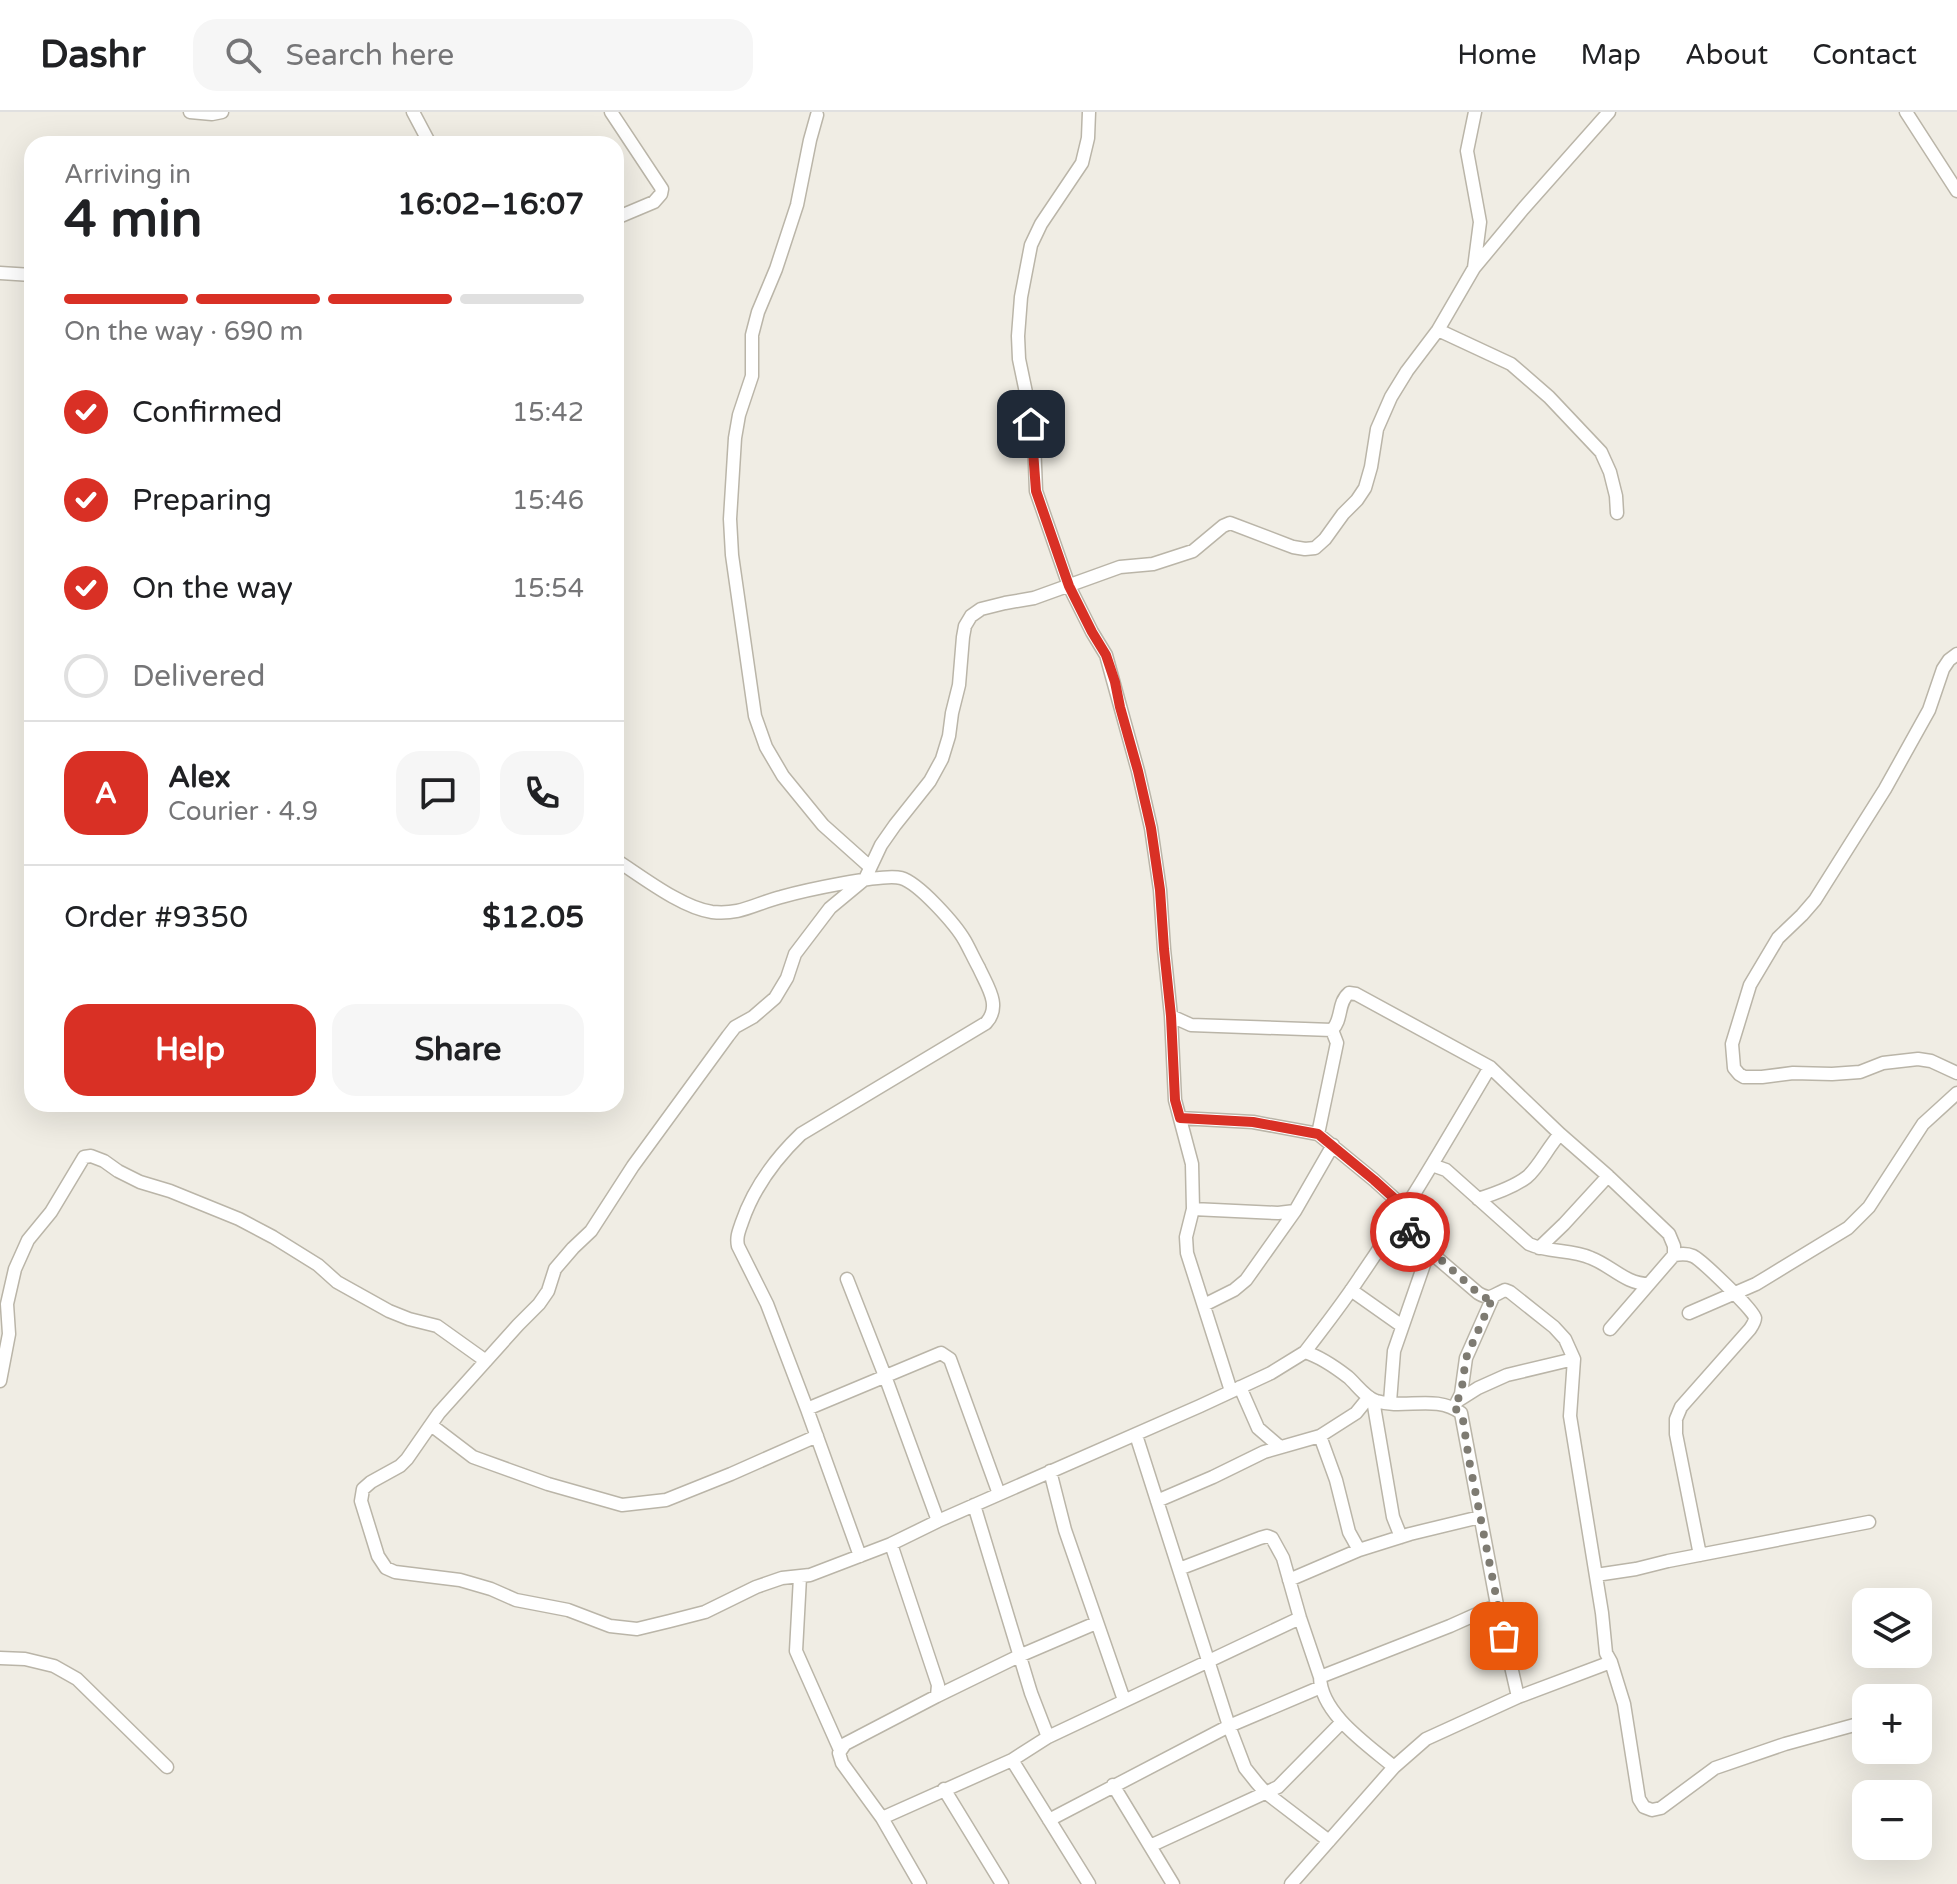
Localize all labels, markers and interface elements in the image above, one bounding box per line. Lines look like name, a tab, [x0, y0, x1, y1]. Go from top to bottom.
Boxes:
search box	[193, 19, 753, 91]
text: Dashr	[40, 32, 145, 78]
icon: search	[221, 33, 265, 77]
text: Search here	[285, 37, 454, 74]
text: Home	[1457, 38, 1537, 72]
text: Map	[1581, 38, 1641, 72]
text: About	[1685, 38, 1768, 72]
text: Contact	[1812, 38, 1917, 72]
text: Arriving in	[64, 159, 191, 190]
text: 16:02–16:07	[397, 186, 584, 223]
text: 4 min	[64, 188, 203, 251]
text: On the way · 690 m	[64, 316, 303, 347]
icon: check	[64, 390, 108, 434]
pin	[997, 390, 1065, 458]
text: Confirmed	[132, 394, 283, 431]
text: 15:42	[512, 397, 584, 428]
icon: home	[1009, 402, 1053, 446]
icon: check	[64, 478, 108, 522]
text: Preparing	[132, 482, 272, 519]
text: 15:46	[512, 485, 584, 516]
icon: check	[64, 566, 108, 610]
text: On the way	[132, 570, 293, 607]
text: 15:54	[512, 573, 584, 604]
text: Delivered	[132, 658, 266, 695]
button: chat	[396, 751, 480, 835]
button: phone	[500, 751, 584, 835]
text: Alex	[168, 759, 231, 796]
text: A	[95, 775, 117, 812]
text: Courier · 4.9	[168, 796, 318, 827]
text: Order #9350	[64, 899, 248, 936]
text: $12.05	[482, 899, 584, 936]
button: Help	[64, 1004, 316, 1096]
button: Share	[332, 1004, 584, 1096]
courier	[1370, 1192, 1450, 1272]
icon: bike	[1388, 1210, 1432, 1254]
map controls	[1852, 1588, 1932, 1860]
button: layers	[1852, 1588, 1932, 1668]
pin	[1470, 1602, 1538, 1670]
icon: bag	[1482, 1614, 1526, 1658]
button: +	[1852, 1684, 1932, 1764]
button: −	[1852, 1780, 1932, 1860]

